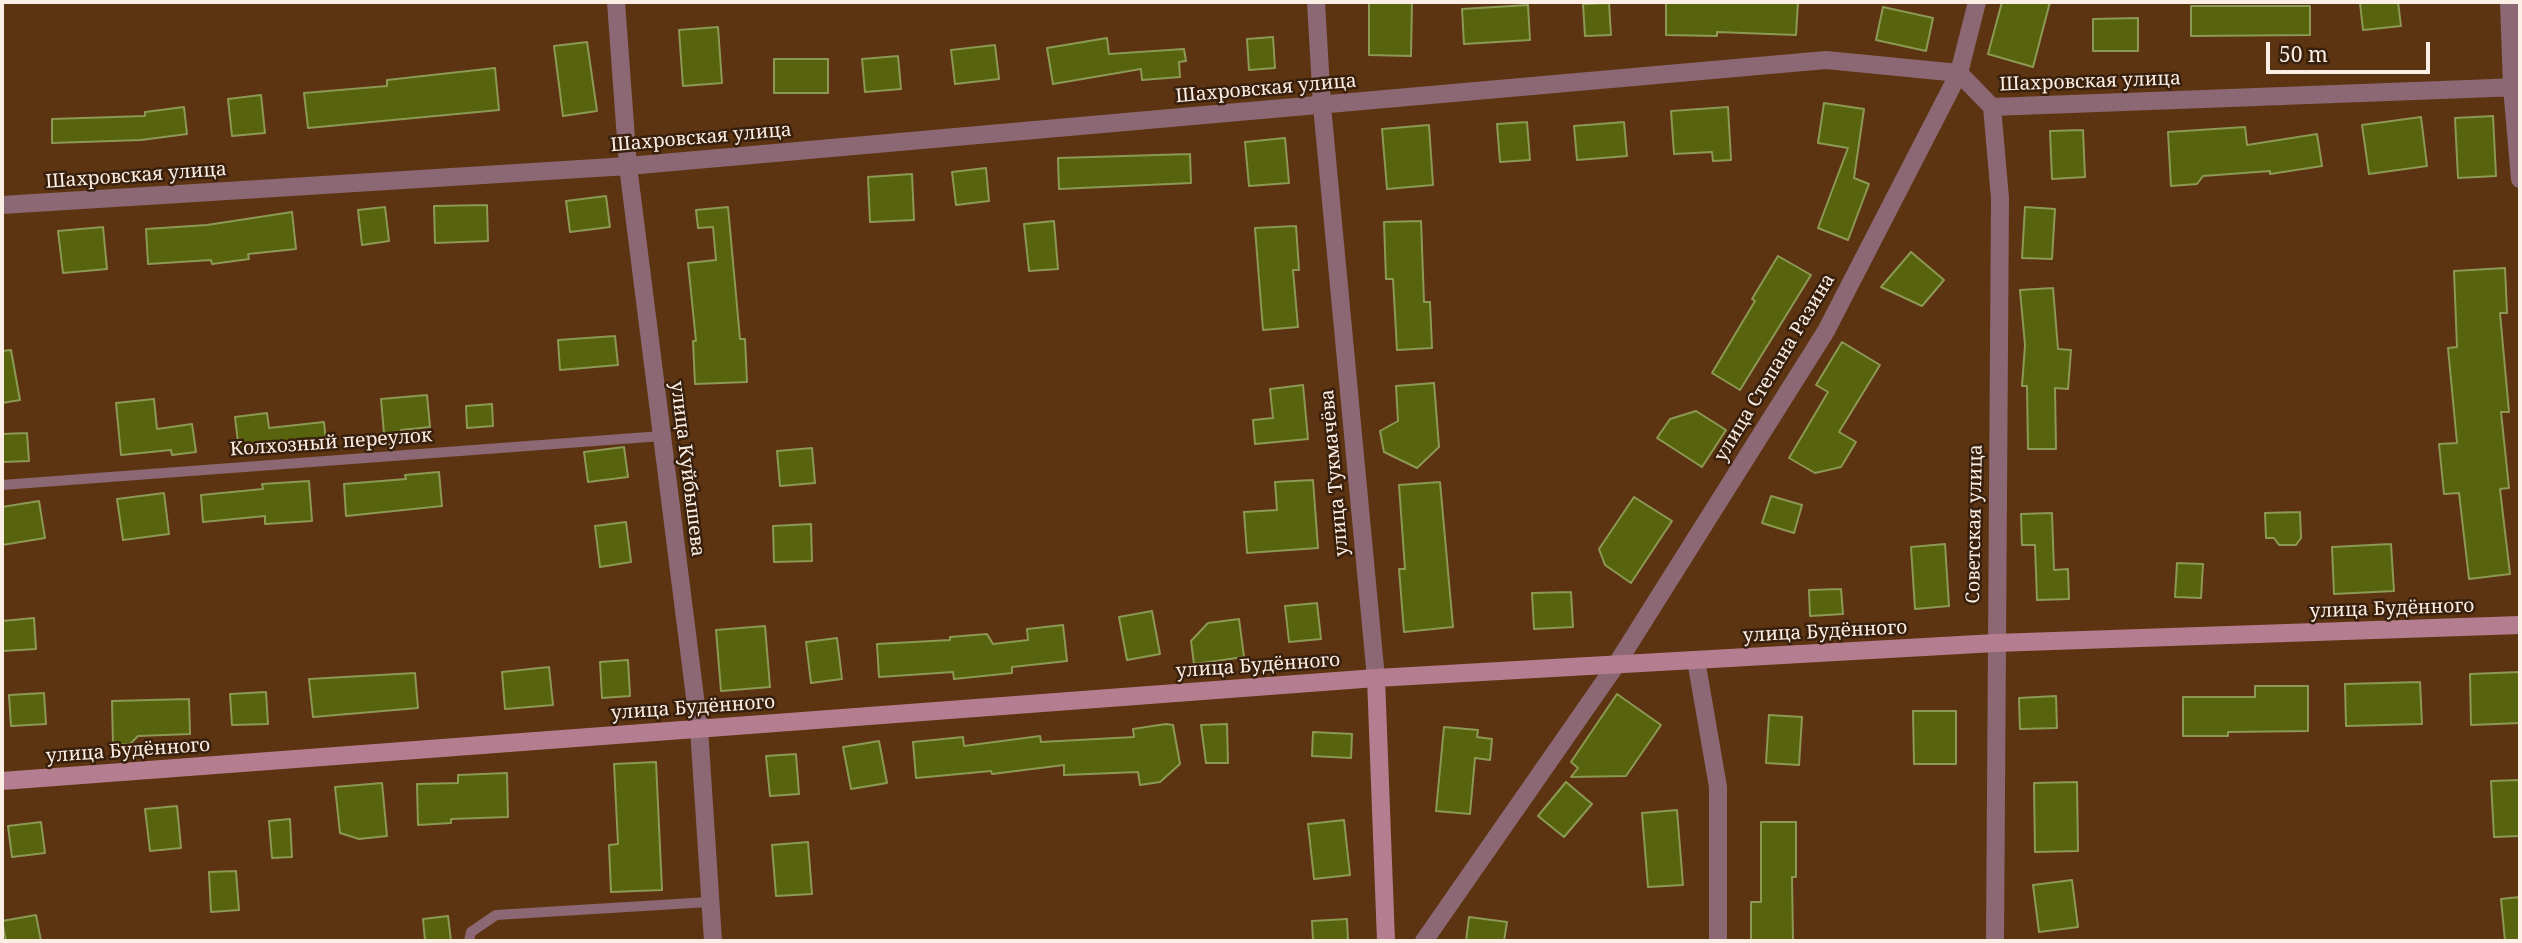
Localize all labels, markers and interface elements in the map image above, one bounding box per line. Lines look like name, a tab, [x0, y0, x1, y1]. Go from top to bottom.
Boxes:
scale bar	[2270, 28, 2434, 72]
text: 50 m	[2279, 40, 2328, 68]
street label: Шахровская улица	[1999, 67, 2181, 97]
street label: Шахровская улица	[1175, 70, 1357, 108]
street label: Шахровская улица	[610, 119, 792, 157]
street label: Шахровская улица	[45, 158, 227, 194]
street label: улица Степана Разина	[1710, 270, 1840, 466]
street label: улица Куйбышева	[665, 380, 709, 558]
street label: улица Тукмачёва	[1316, 389, 1354, 557]
street label: Колхозный переулок	[229, 425, 433, 461]
street label: Советская улица	[1962, 444, 1988, 604]
street label: улица Будённого	[2309, 595, 2475, 623]
street label: улица Будённого	[1742, 616, 1908, 648]
street label: улица Будённого	[1175, 649, 1341, 683]
street label: улица Будённого	[610, 691, 776, 725]
street label: улица Будённого	[45, 734, 211, 768]

